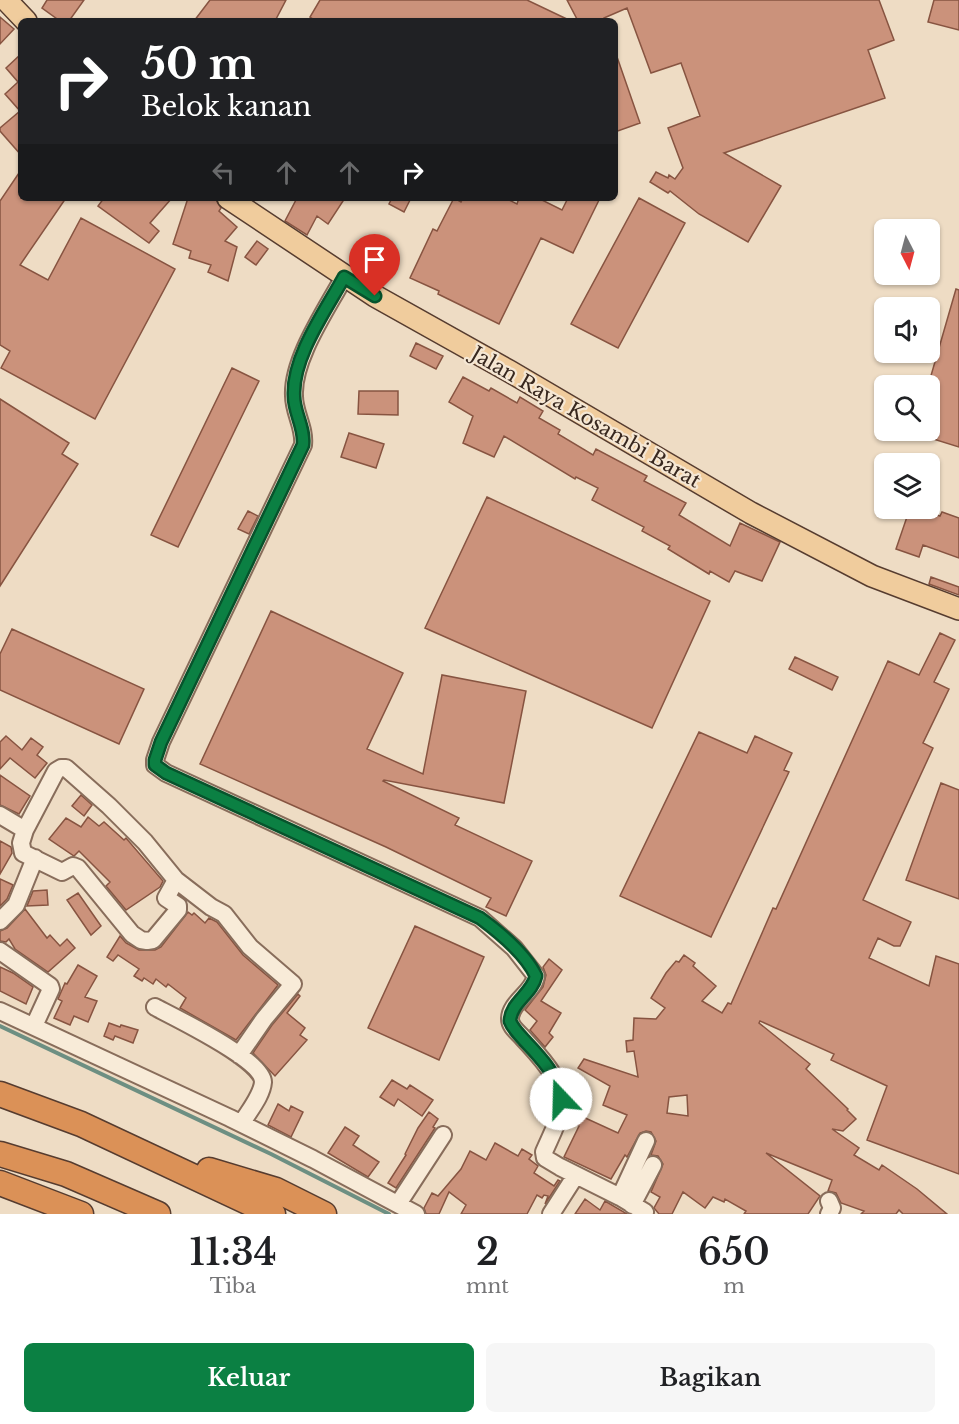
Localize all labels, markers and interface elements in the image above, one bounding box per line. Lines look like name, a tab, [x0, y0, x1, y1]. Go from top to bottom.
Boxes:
text: 50 m	[141, 38, 255, 90]
icon: right	[42, 42, 120, 120]
text: Belok kanan	[141, 90, 311, 123]
icon: left	[207, 156, 240, 189]
icon: ahead	[270, 156, 303, 189]
icon: ahead	[333, 156, 366, 189]
icon: right	[396, 156, 429, 189]
north arrow	[874, 219, 940, 285]
map controls	[874, 219, 940, 519]
pin	[349, 234, 400, 296]
icon: arrive	[358, 243, 391, 276]
button: sound	[874, 297, 940, 363]
street label: Jalan Raya Kosambi Barat	[464, 340, 705, 493]
button: search	[874, 375, 940, 441]
button: layers	[874, 453, 940, 519]
position arrow	[529, 1067, 593, 1131]
text: 11:34	[189, 1230, 277, 1275]
text: 2	[476, 1230, 499, 1275]
text: 650	[698, 1230, 770, 1275]
text: Tiba	[210, 1274, 256, 1298]
text: mnt	[466, 1274, 509, 1298]
text: m	[723, 1274, 745, 1298]
button: Keluar	[24, 1343, 474, 1412]
button: Bagikan	[486, 1343, 935, 1412]

